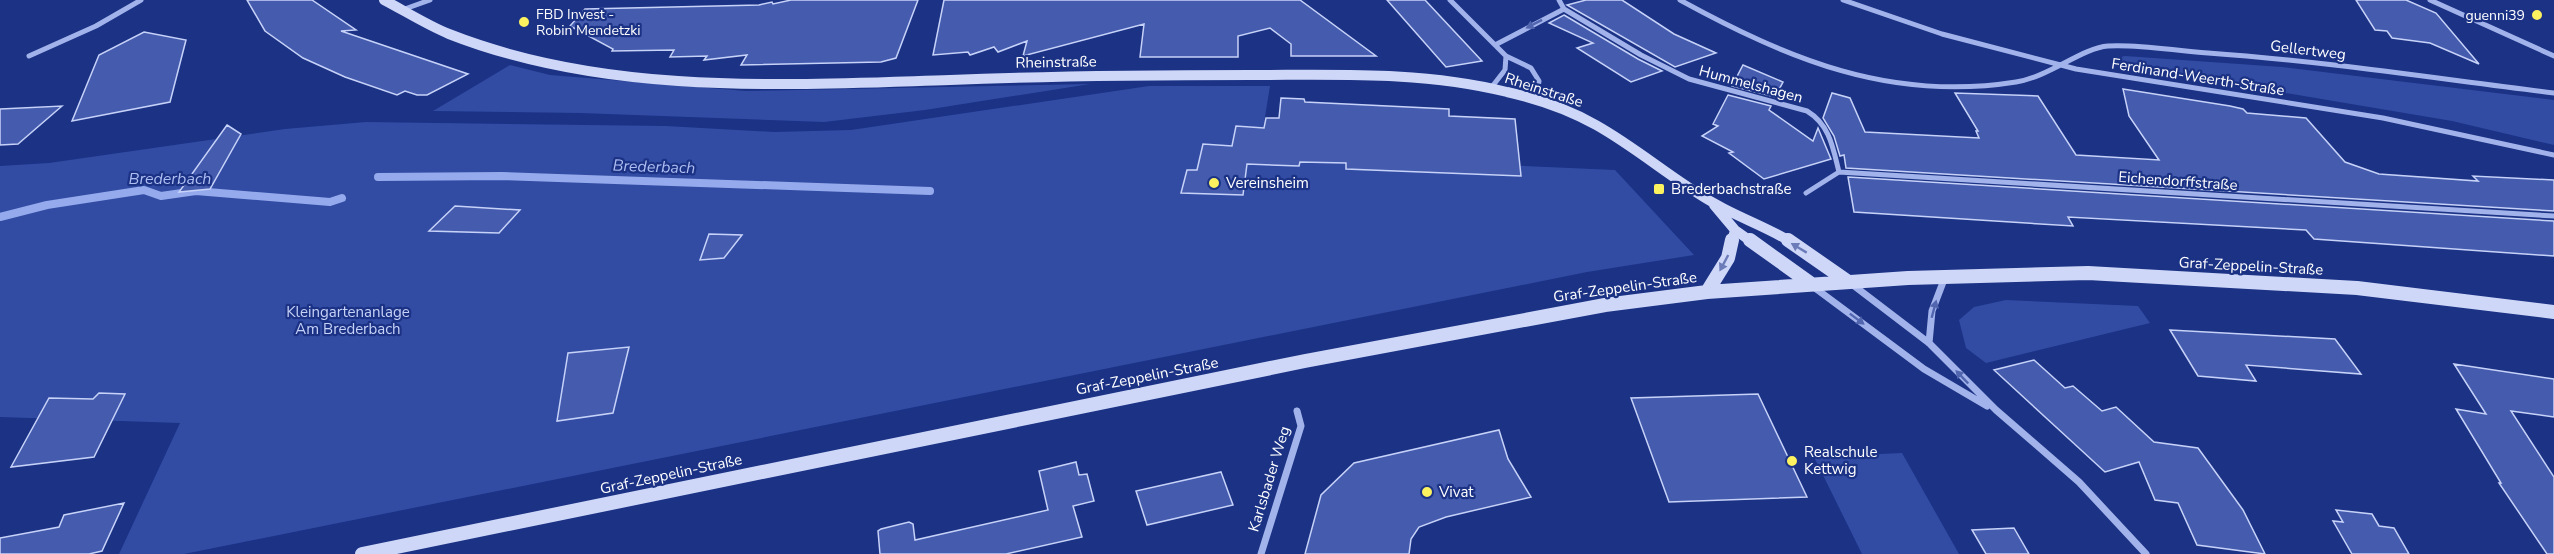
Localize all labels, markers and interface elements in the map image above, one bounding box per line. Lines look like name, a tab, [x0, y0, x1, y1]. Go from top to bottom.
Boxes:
place label: FBD Invest - Robin Mendetzki	[536, 5, 641, 40]
place label: guenni39	[2466, 6, 2525, 25]
marker: guenni39	[2530, 8, 2544, 22]
marker: FBD Invest - Robin Mendetzki	[517, 15, 531, 29]
one-way arrow	[1526, 19, 1543, 29]
street label: Gellertweg	[2269, 35, 2347, 65]
street label: Rheinstraße	[1015, 51, 1097, 73]
street label: Ferdinand-Weerth-Straße	[2110, 53, 2286, 101]
street label: Hummelshagen	[1697, 61, 1805, 107]
street label: Rheinstraße	[1502, 68, 1586, 112]
water label: Brederbach	[612, 155, 696, 179]
street label: Eichendorffstraße	[2118, 167, 2238, 195]
water label: Brederbach	[129, 168, 211, 190]
place label: Vereinsheim	[1225, 173, 1309, 193]
marker: Vereinsheim	[1207, 176, 1221, 190]
place label: Brederbachstraße	[1671, 179, 1792, 199]
marker: Brederbachstraße	[1652, 182, 1666, 196]
one-way arrow	[1790, 243, 1807, 253]
street label: Graf-Zeppelin-Straße	[2178, 252, 2324, 280]
one-way arrow	[1720, 254, 1729, 271]
street label: Graf-Zeppelin-Straße	[1552, 267, 1698, 307]
one-way arrow	[1929, 300, 1939, 318]
park label: Kleingartenanlage Am Brederbach	[286, 302, 410, 339]
one-way arrow	[1849, 312, 1864, 324]
street label: Graf-Zeppelin-Straße	[1074, 352, 1220, 400]
one-way arrow	[1956, 370, 1970, 384]
street label: Karlsbader Weg	[1243, 424, 1295, 534]
place label: Realschule Kettwig	[1804, 442, 1878, 479]
street label: Graf-Zeppelin-Straße	[598, 449, 744, 499]
marker: Realschule Kettwig	[1785, 454, 1799, 468]
place label: Vivat	[1438, 482, 1474, 502]
marker: Vivat	[1420, 485, 1434, 499]

